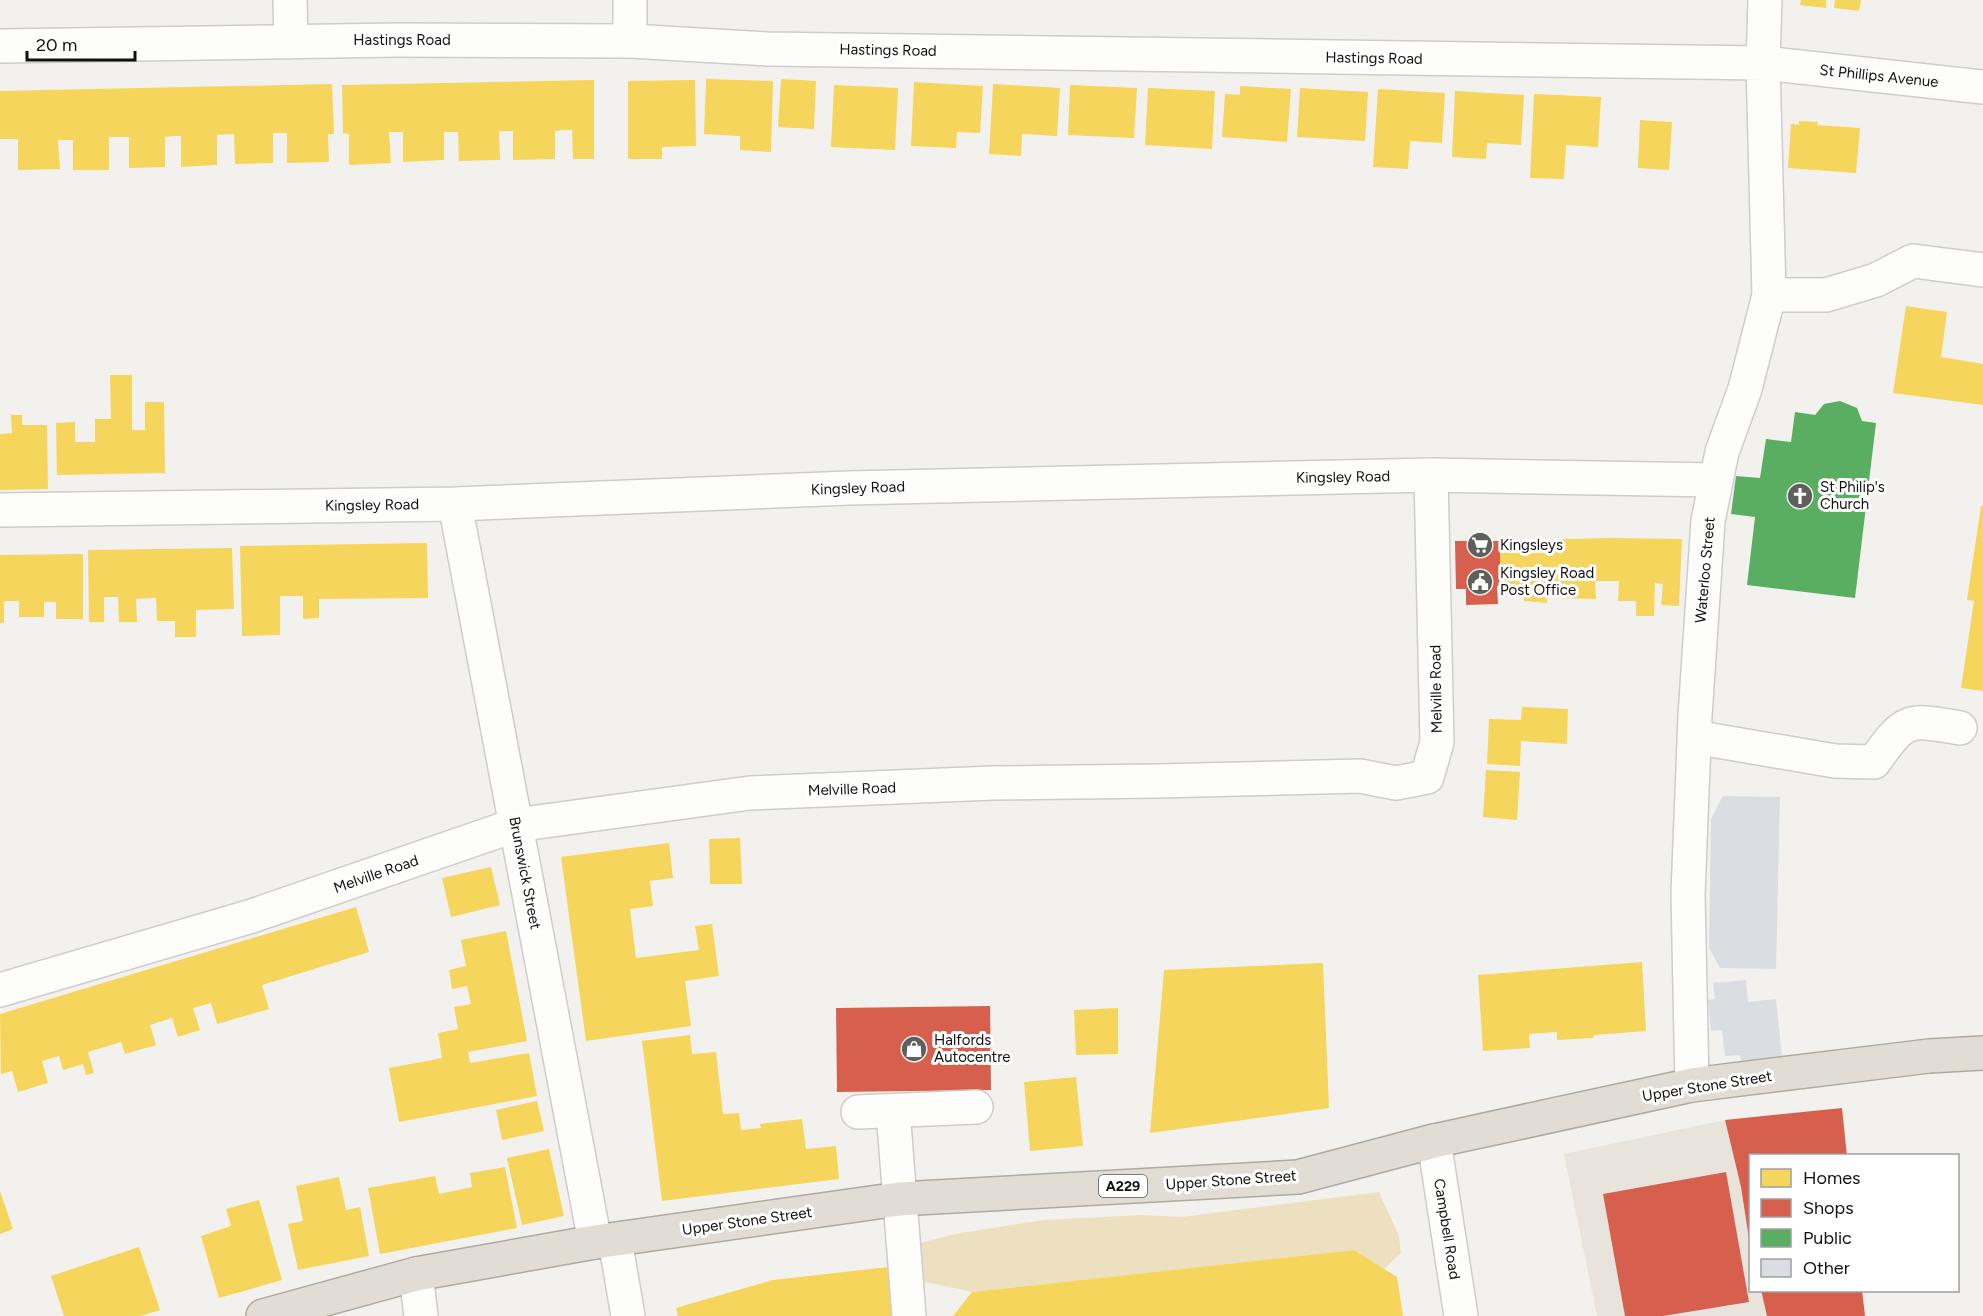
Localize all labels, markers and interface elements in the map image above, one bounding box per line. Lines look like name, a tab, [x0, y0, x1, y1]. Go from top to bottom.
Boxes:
scale bar	[27, 24, 135, 62]
street label: Hastings Road	[353, 31, 451, 49]
text: 20 m	[36, 34, 77, 56]
street label: Hastings Road	[839, 40, 937, 60]
street label: Hastings Road	[1325, 48, 1423, 68]
street label: St Phillips Avenue	[1819, 61, 1939, 91]
street label: Kingsley Road	[1296, 467, 1390, 487]
street label: Kingsley Road	[811, 477, 905, 499]
place label: St Philip's Church	[1820, 478, 1885, 513]
church icon: St Philip's Church	[1785, 481, 1815, 511]
street label: Kingsley Road	[325, 495, 419, 515]
street label: Waterloo Street	[1691, 516, 1719, 624]
supermarket icon: Kingsleys	[1465, 530, 1495, 560]
place label: Kingsleys	[1500, 536, 1563, 554]
place label: Kingsley Road Post Office	[1500, 564, 1594, 599]
public building icon: Kingsley Road Post Office	[1465, 567, 1495, 597]
street label: Melville Road	[1426, 645, 1446, 733]
street label: Melville Road	[807, 778, 897, 800]
street label: Brunswick Street	[505, 815, 545, 931]
street label: Melville Road	[331, 851, 421, 897]
place label: Halfords Autocentre	[934, 1031, 1010, 1066]
shop icon: Halfords Autocentre	[899, 1034, 929, 1064]
street label: Upper Stone Street	[1641, 1067, 1773, 1105]
legend	[1749, 1154, 1959, 1292]
street label: Upper Stone Street	[1165, 1166, 1297, 1194]
text: Homes	[1803, 1167, 1861, 1189]
road number: A229	[1099, 1175, 1147, 1197]
street label: Campbell Road	[1430, 1177, 1464, 1281]
text: Shops	[1803, 1197, 1854, 1219]
street label: Upper Stone Street	[681, 1203, 813, 1239]
text: Public	[1803, 1227, 1852, 1249]
text: Other	[1803, 1257, 1850, 1279]

